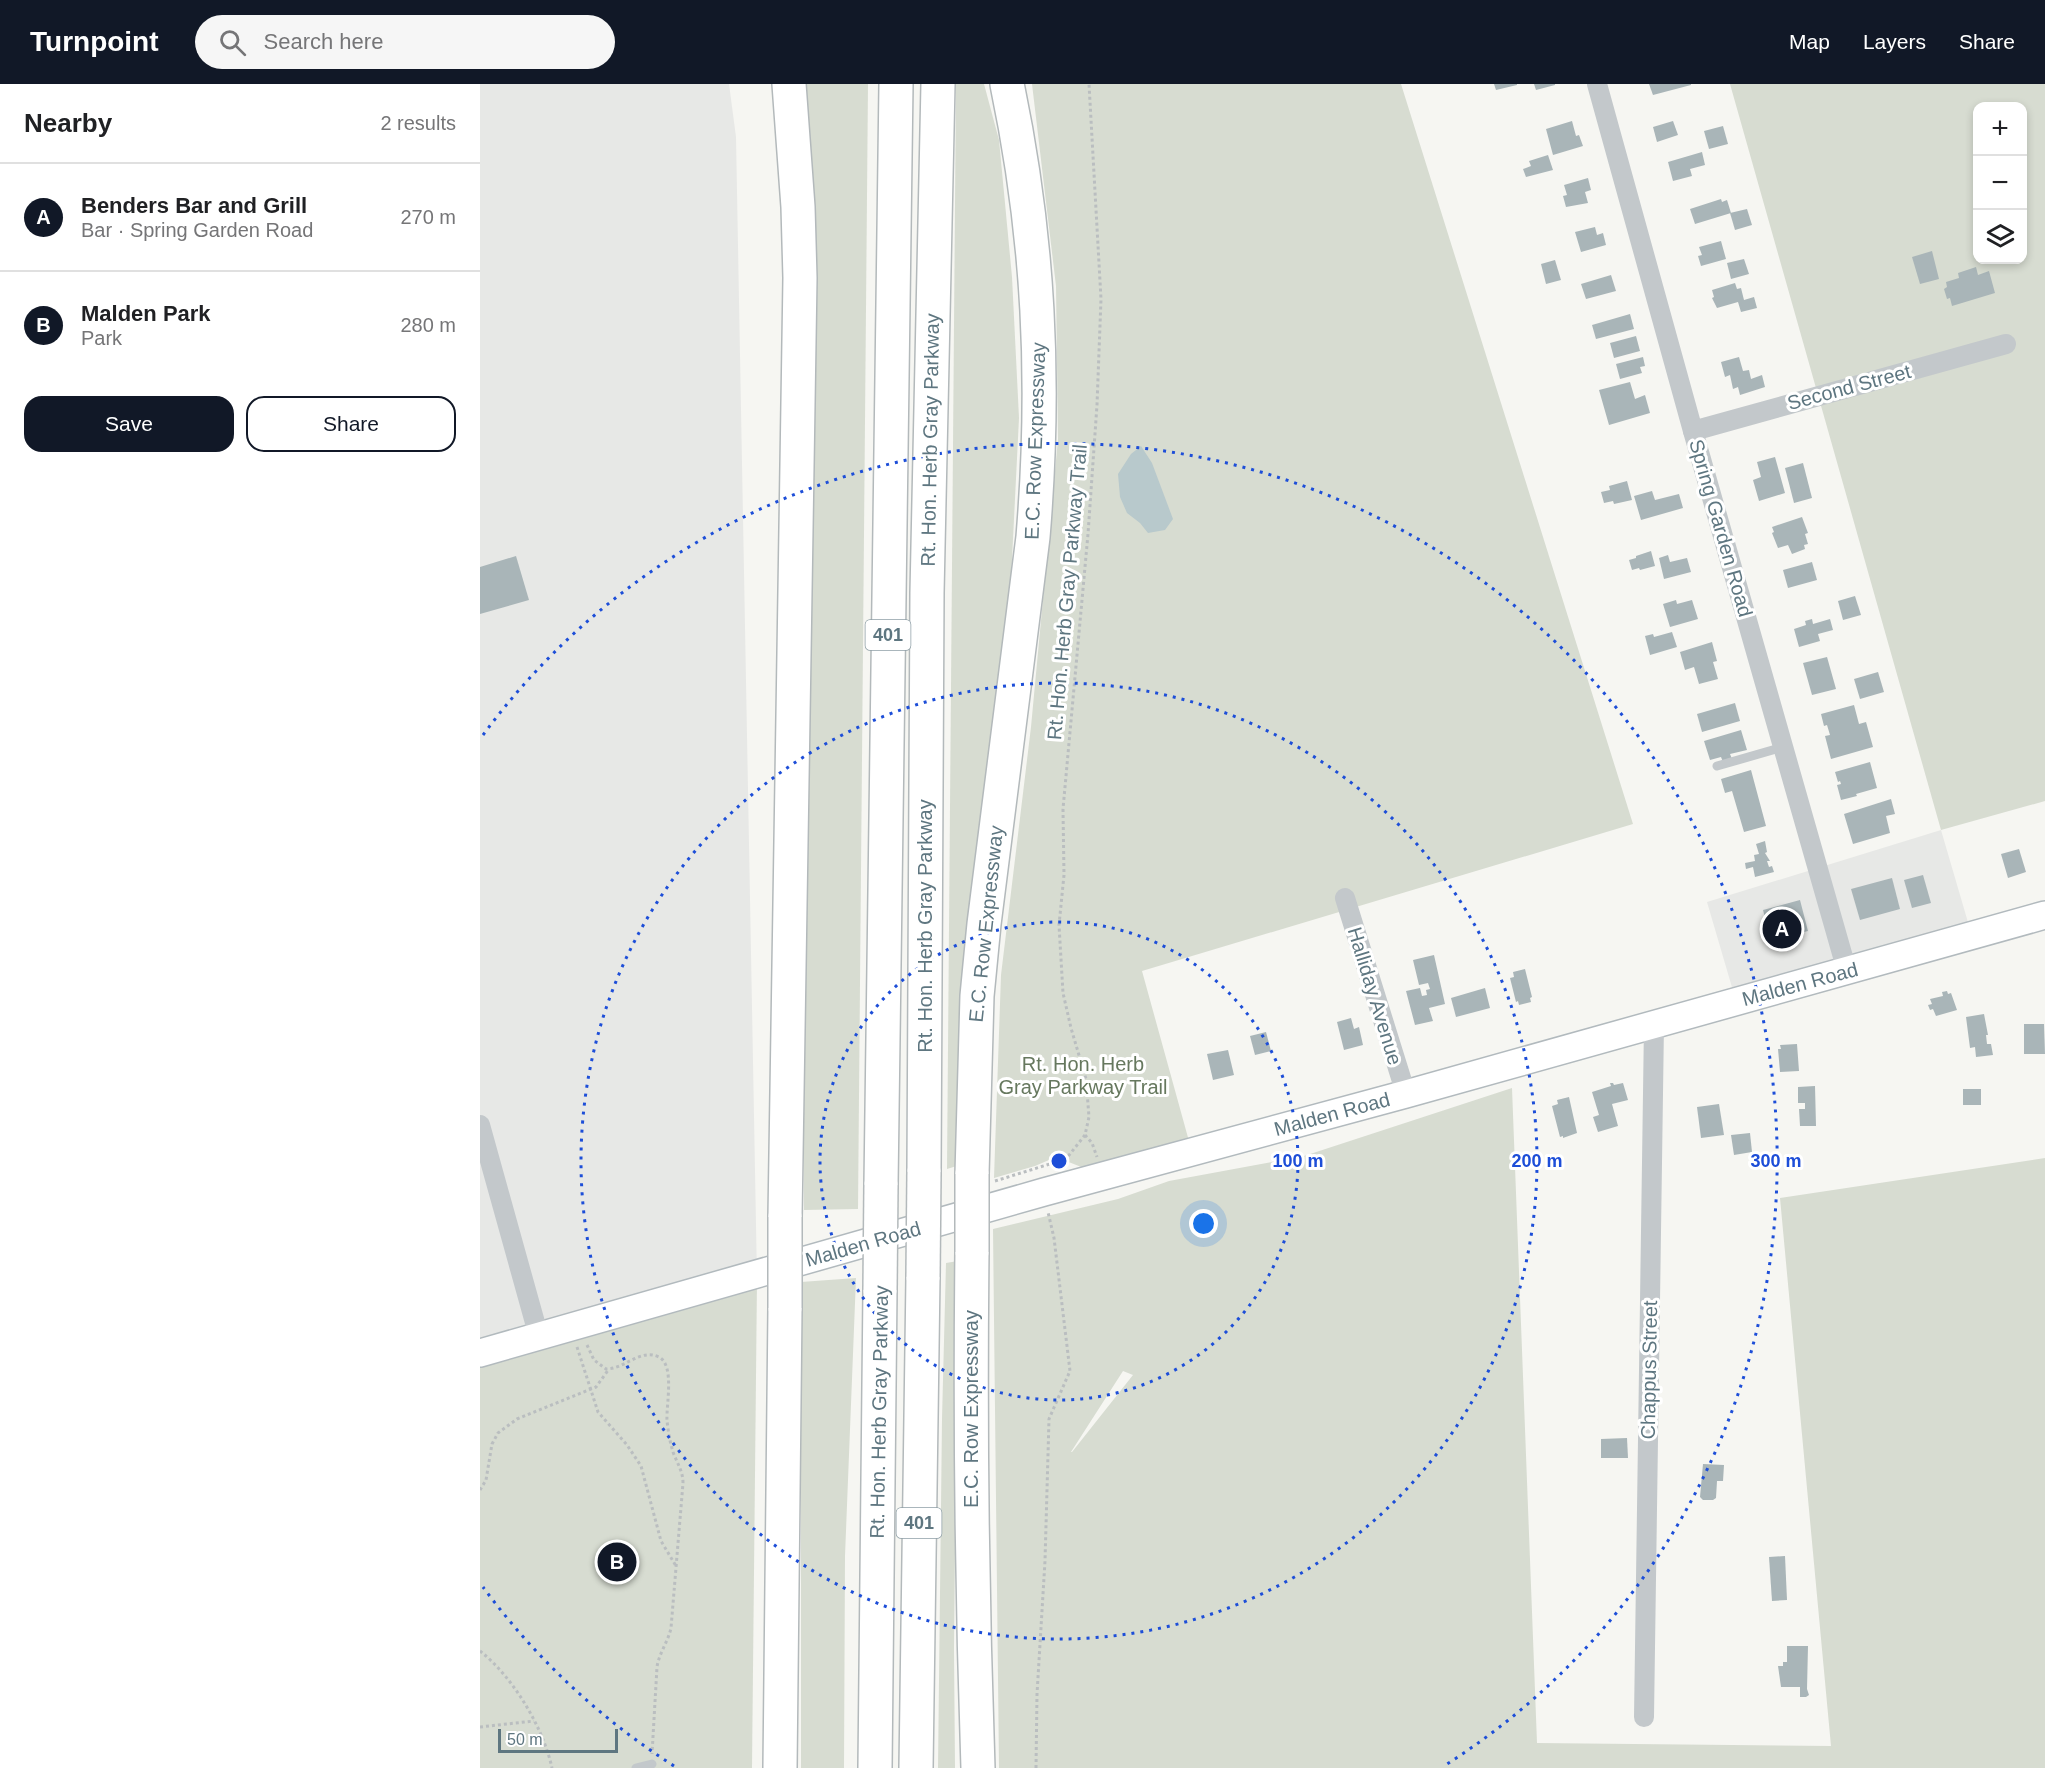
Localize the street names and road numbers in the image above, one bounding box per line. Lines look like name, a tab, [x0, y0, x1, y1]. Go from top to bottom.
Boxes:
street label: Rt. Hon. Herb Gray Parkway	[917, 313, 943, 567]
street label: E.C. Row Expressway	[1021, 342, 1049, 540]
street label: Second Street	[1785, 360, 1913, 414]
street label: Spring Garden Road	[1685, 437, 1757, 619]
street label: Rt. Hon. Herb Gray Parkway Trail	[1043, 443, 1091, 741]
road number: 401	[866, 620, 910, 650]
street label: Rt. Hon. Herb Gray Parkway	[914, 799, 936, 1053]
street label: E.C. Row Expressway	[965, 824, 1007, 1024]
street label: Halliday Avenue	[1344, 924, 1406, 1068]
street label: Malden Road	[1740, 958, 1860, 1010]
street label: Malden Road	[1272, 1088, 1392, 1140]
street label: Malden Road	[803, 1217, 923, 1271]
street label: Rt. Hon. Herb Gray Parkway	[866, 1285, 892, 1539]
street label: Chappus Street	[1637, 1300, 1661, 1440]
street label: E.C. Row Expressway	[960, 1310, 982, 1508]
road number: 401	[896, 1508, 942, 1538]

